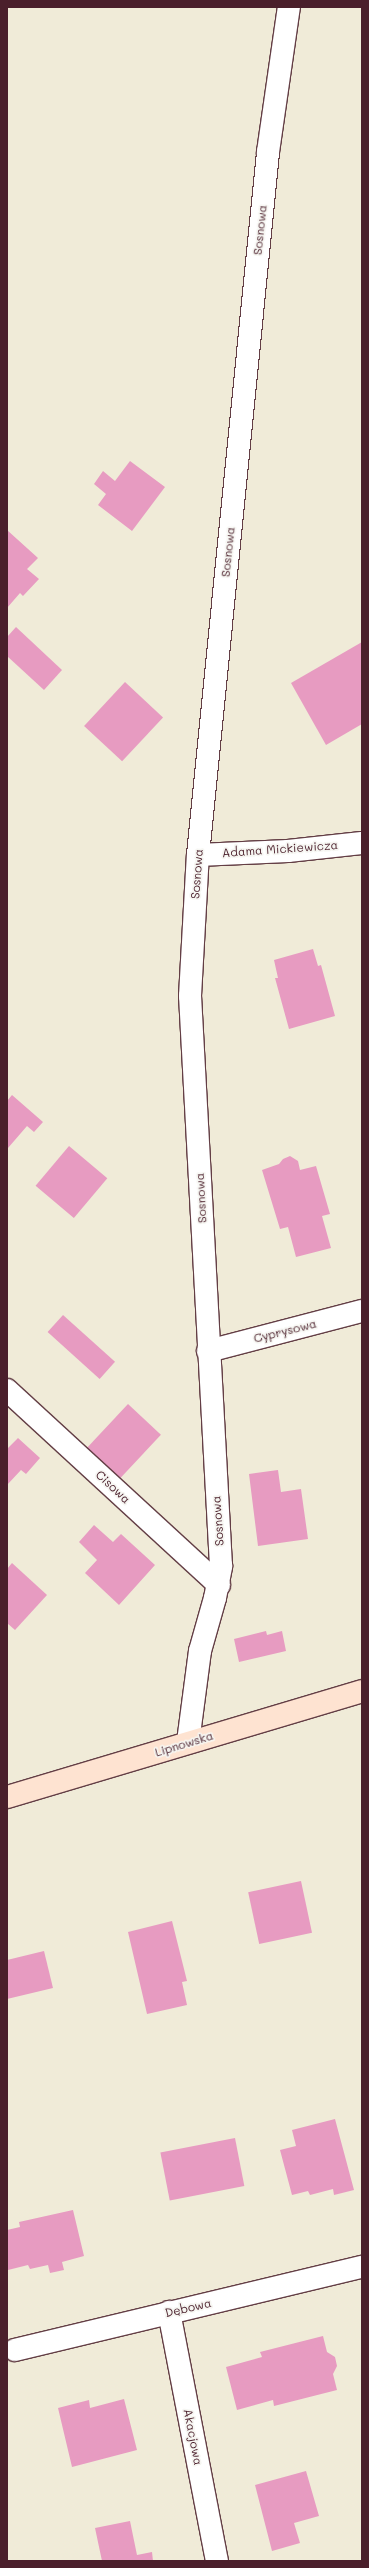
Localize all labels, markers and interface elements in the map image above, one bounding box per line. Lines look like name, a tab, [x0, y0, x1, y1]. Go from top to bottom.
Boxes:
street label: Sosnowa	[250, 204, 270, 256]
street label: Sosnowa	[218, 526, 238, 578]
street label: Adama Mickiewicza	[222, 838, 338, 860]
street label: Sosnowa	[188, 848, 206, 900]
street label: Sosnowa	[192, 1173, 210, 1223]
street label: Cyprysowa	[252, 1316, 318, 1346]
street label: Cisowa	[93, 1467, 133, 1507]
street label: Sosnowa	[209, 1495, 227, 1547]
street label: Lipnowska	[153, 1728, 215, 1760]
street label: Dębowa	[163, 2296, 213, 2320]
street label: Akacjowa	[180, 2408, 206, 2466]

